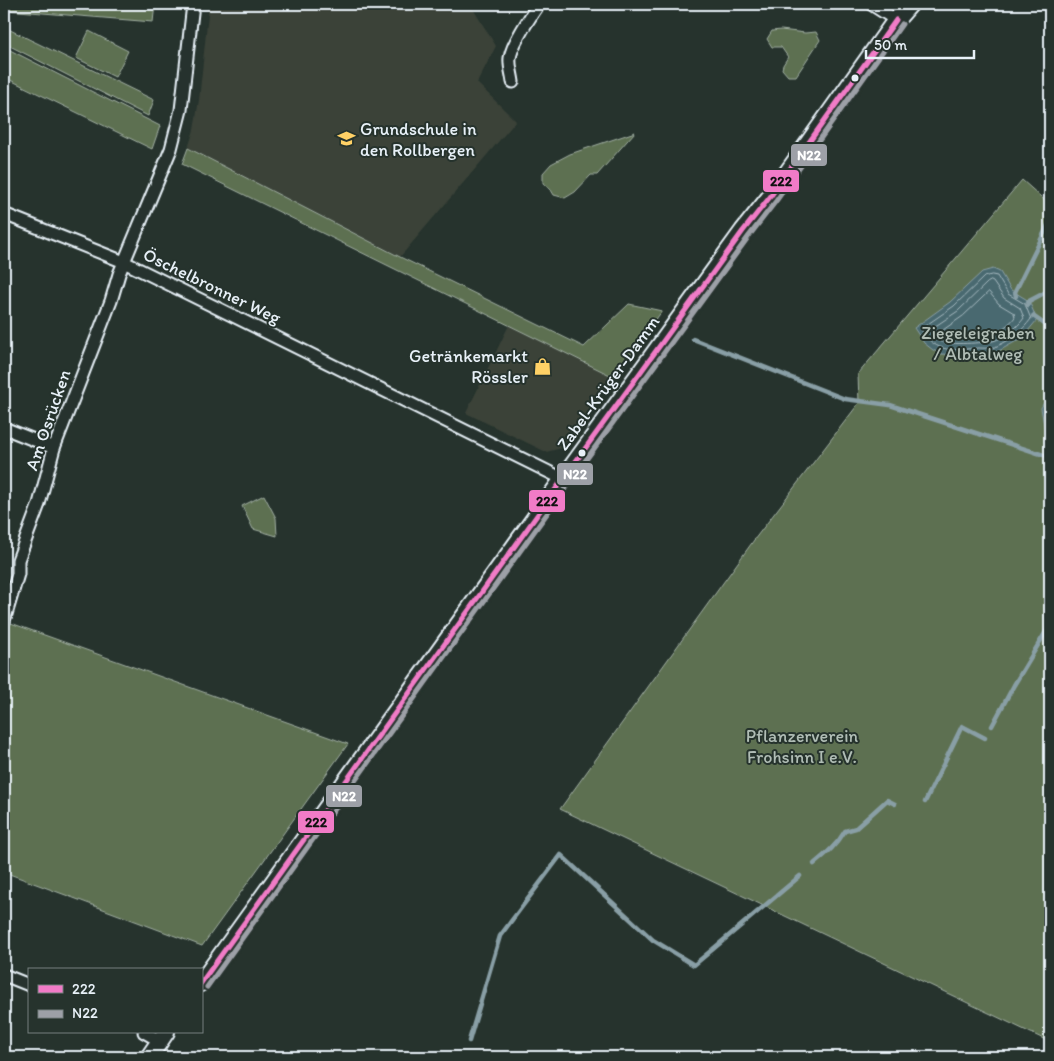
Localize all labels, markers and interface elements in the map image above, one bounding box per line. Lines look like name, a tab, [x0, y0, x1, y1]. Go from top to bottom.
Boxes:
scale bar	[866, 28, 974, 60]
text: 50 m	[874, 36, 907, 54]
unlabelled marker	[850, 73, 860, 83]
place label: Grundschule in den Rollbergen	[360, 118, 477, 161]
school or university icon: Grundschule in den Rollbergen	[336, 129, 356, 149]
line badge: N22	[790, 143, 828, 167]
text: N22	[797, 147, 822, 164]
line badge: 222	[762, 169, 800, 193]
text: 222	[770, 173, 793, 190]
street label: Öschelbronner Weg	[140, 243, 285, 329]
street label: Zabel-Krüger-Damm	[552, 311, 664, 455]
park label: Ziegeleigraben / Albtalweg	[921, 322, 1035, 365]
place label: Getränkemarkt Rössler	[409, 345, 529, 388]
shop icon: Getränkemarkt Rössler	[532, 356, 552, 376]
street label: Am Osrücken	[20, 367, 76, 473]
unlabelled marker	[577, 448, 587, 458]
line badge: N22	[556, 462, 594, 486]
text: N22	[563, 466, 588, 483]
line badge: 222	[528, 489, 566, 513]
text: 222	[536, 493, 559, 510]
park label: Pflanzerverein Frohsinn I e.V.	[746, 725, 859, 768]
line badge: N22	[325, 784, 363, 808]
text: N22	[332, 788, 357, 805]
line badge: 222	[297, 810, 335, 834]
text: 222	[305, 814, 328, 831]
legend	[28, 968, 202, 1034]
text: 222	[72, 980, 96, 998]
text: N22	[72, 1004, 98, 1022]

